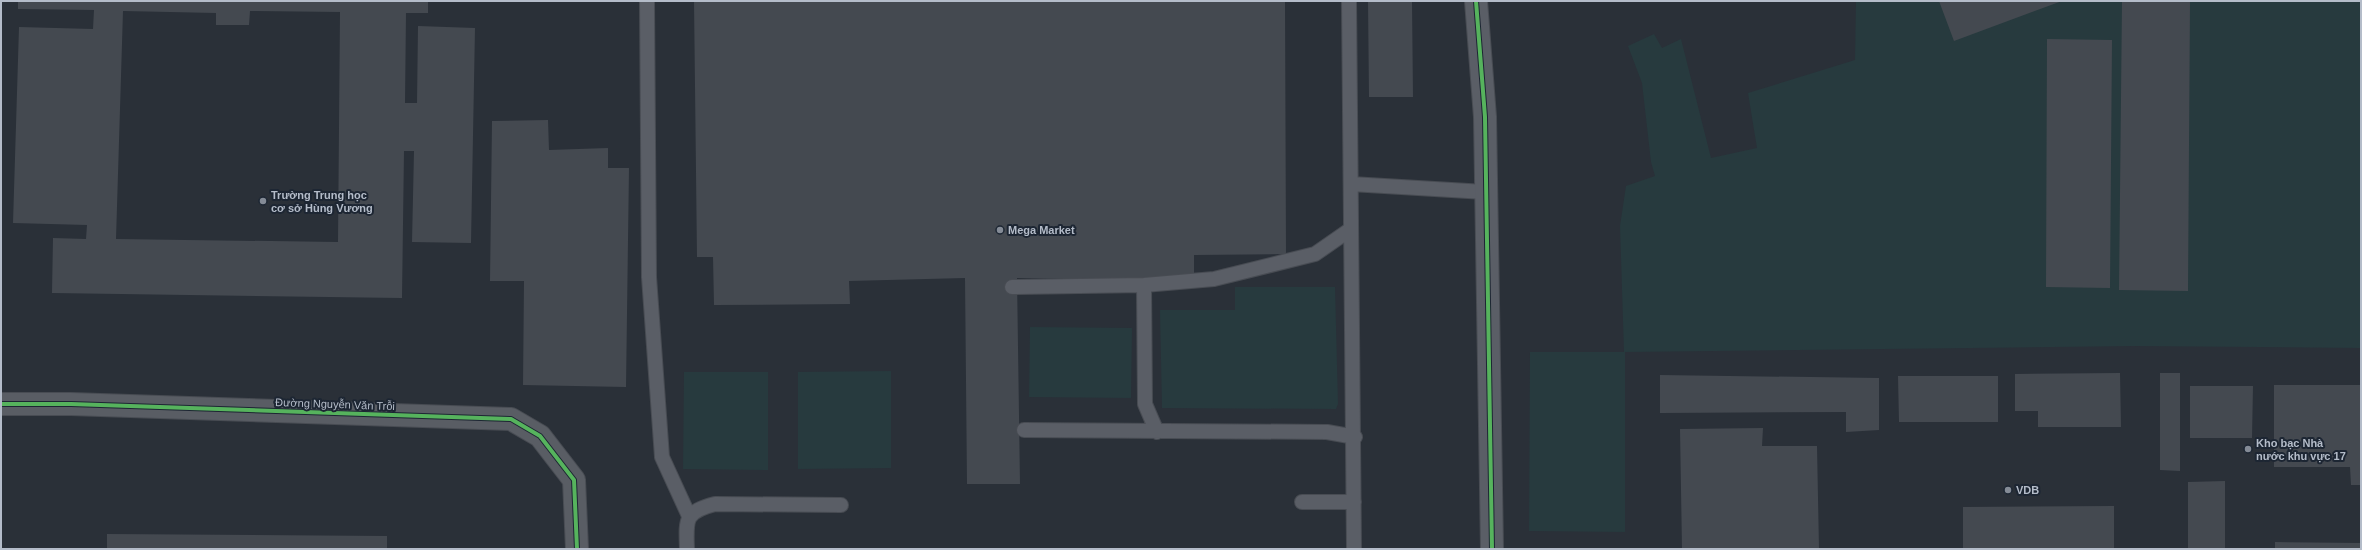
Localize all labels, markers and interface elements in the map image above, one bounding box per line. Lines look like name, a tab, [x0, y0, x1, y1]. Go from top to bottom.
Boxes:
place label: Trường Trung học cơ sở Hùng Vương	[271, 189, 373, 214]
marker: Trường Trung học cơ sở Hùng Vương	[258, 196, 268, 206]
place label: Mega Market	[1008, 224, 1075, 236]
marker: Mega Market	[995, 225, 1005, 235]
street label: Đường Nguyễn Văn Trỗi	[275, 396, 395, 412]
place label: Kho bạc Nhà nước khu vực 17	[2256, 437, 2346, 463]
marker: Kho bạc Nhà nước khu vực 17	[2243, 444, 2253, 454]
place label: VDB	[2016, 484, 2039, 496]
marker: VDB	[2003, 485, 2013, 495]

